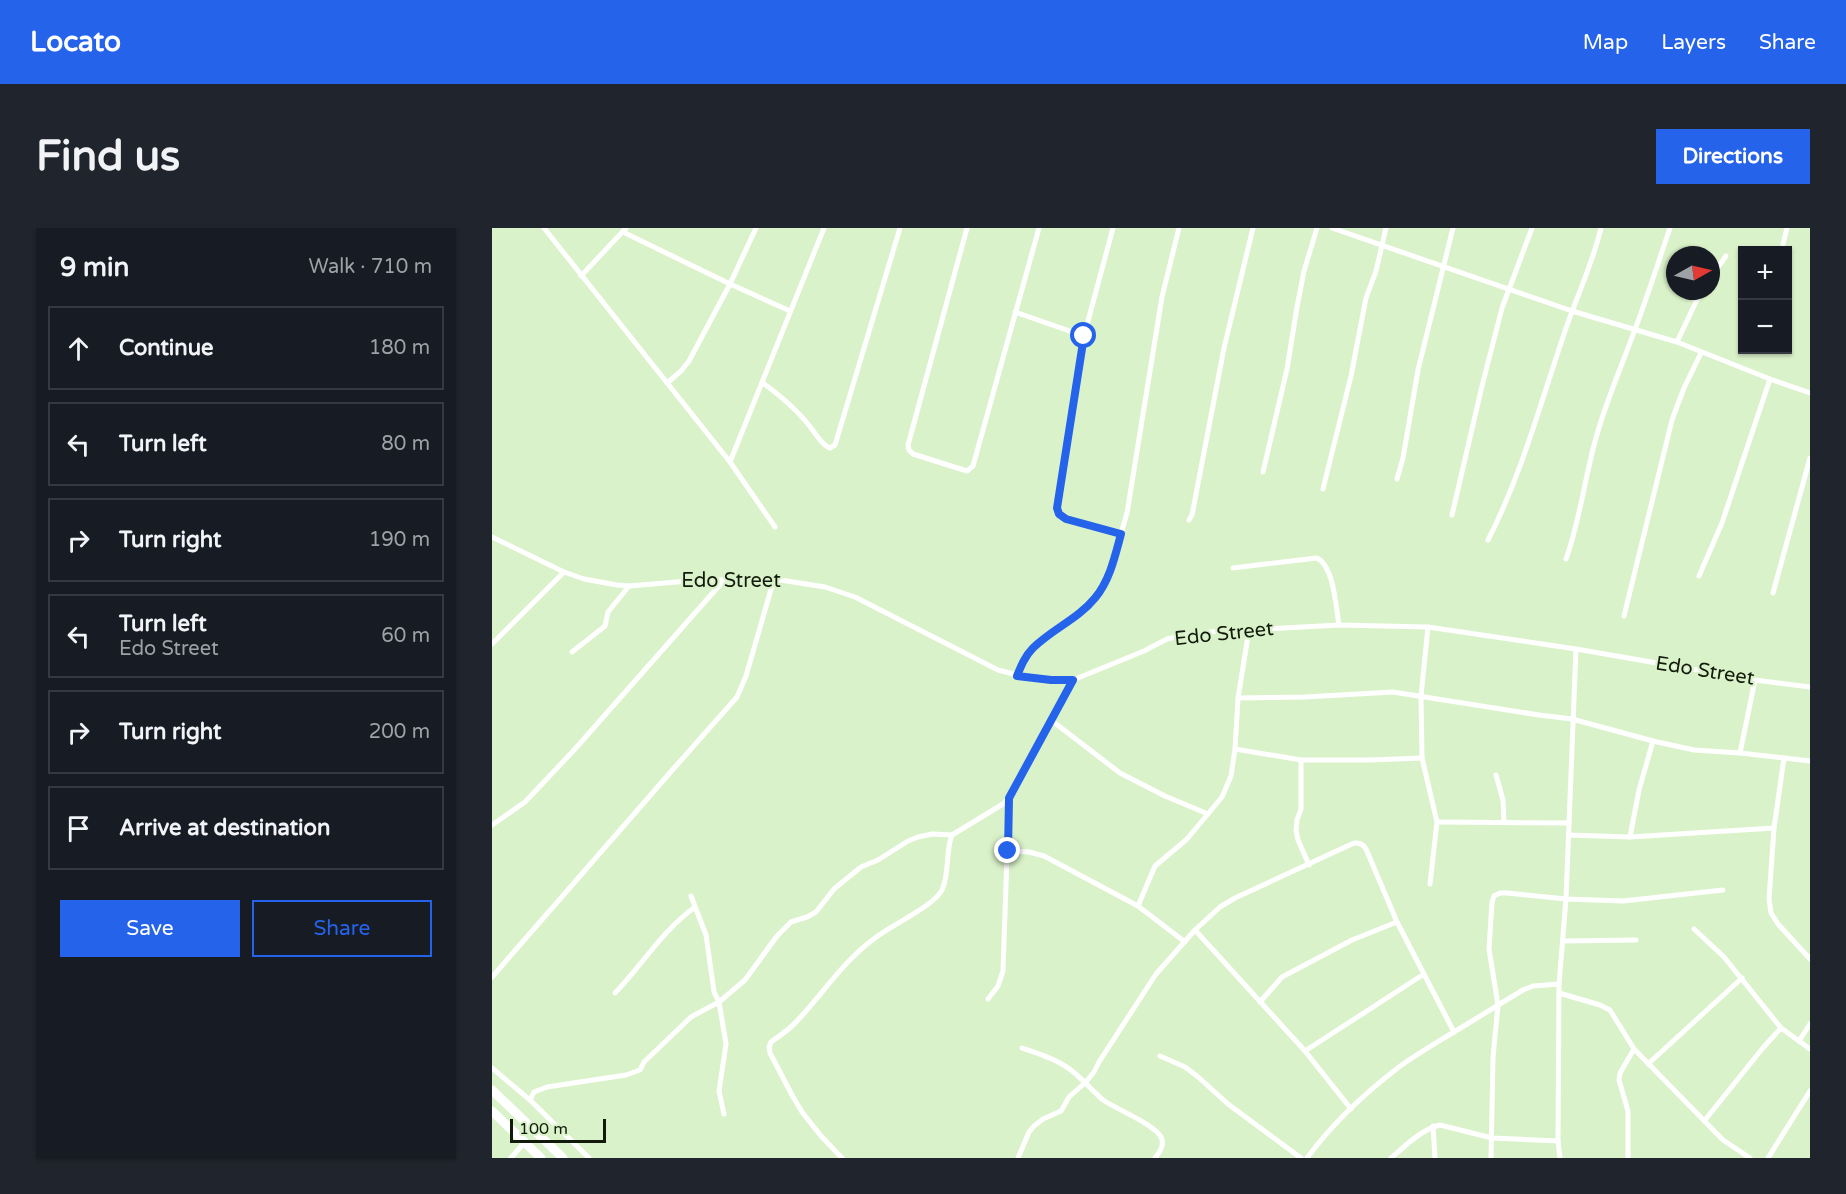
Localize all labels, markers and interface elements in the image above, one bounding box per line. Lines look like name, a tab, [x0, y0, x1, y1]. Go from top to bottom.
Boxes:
text: Locato	[30, 25, 121, 59]
text: Map	[1583, 30, 1628, 55]
text: Layers	[1661, 30, 1726, 55]
text: Share	[1759, 30, 1816, 55]
button: Directions	[1656, 129, 1810, 184]
text: Find us	[36, 131, 180, 182]
north arrow	[1666, 246, 1720, 300]
map controls	[1738, 246, 1792, 354]
button: +	[1738, 246, 1792, 300]
text: 9 min	[60, 252, 129, 283]
text: Walk · 710 m	[309, 255, 432, 279]
button: −	[1738, 300, 1792, 354]
route start	[1070, 322, 1096, 348]
icon: ahead	[62, 332, 95, 365]
text: Continue	[119, 335, 214, 361]
text: 180 m	[369, 336, 430, 360]
icon: left	[62, 428, 95, 461]
text: Turn left	[119, 431, 207, 457]
text: 80 m	[381, 432, 430, 456]
icon: right	[62, 524, 95, 557]
text: Turn right	[119, 527, 221, 553]
text: 190 m	[369, 528, 430, 552]
street label: Edo Street	[681, 569, 781, 593]
text: Turn left	[119, 611, 207, 637]
street label: Edo Street	[1173, 617, 1275, 651]
icon: left	[62, 620, 95, 653]
text: 60 m	[381, 624, 430, 648]
text: Edo Street	[119, 637, 219, 661]
street label: Edo Street	[1654, 651, 1756, 691]
icon: right	[62, 716, 95, 749]
text: Turn right	[119, 719, 221, 745]
text: 200 m	[369, 720, 430, 744]
icon: arrive	[62, 812, 95, 845]
text: Arrive at destination	[119, 815, 330, 841]
route end	[994, 837, 1020, 863]
button: Save	[60, 900, 240, 957]
button: Share	[252, 900, 432, 957]
scale bar	[510, 1116, 606, 1144]
text: 100 m	[519, 1119, 568, 1139]

